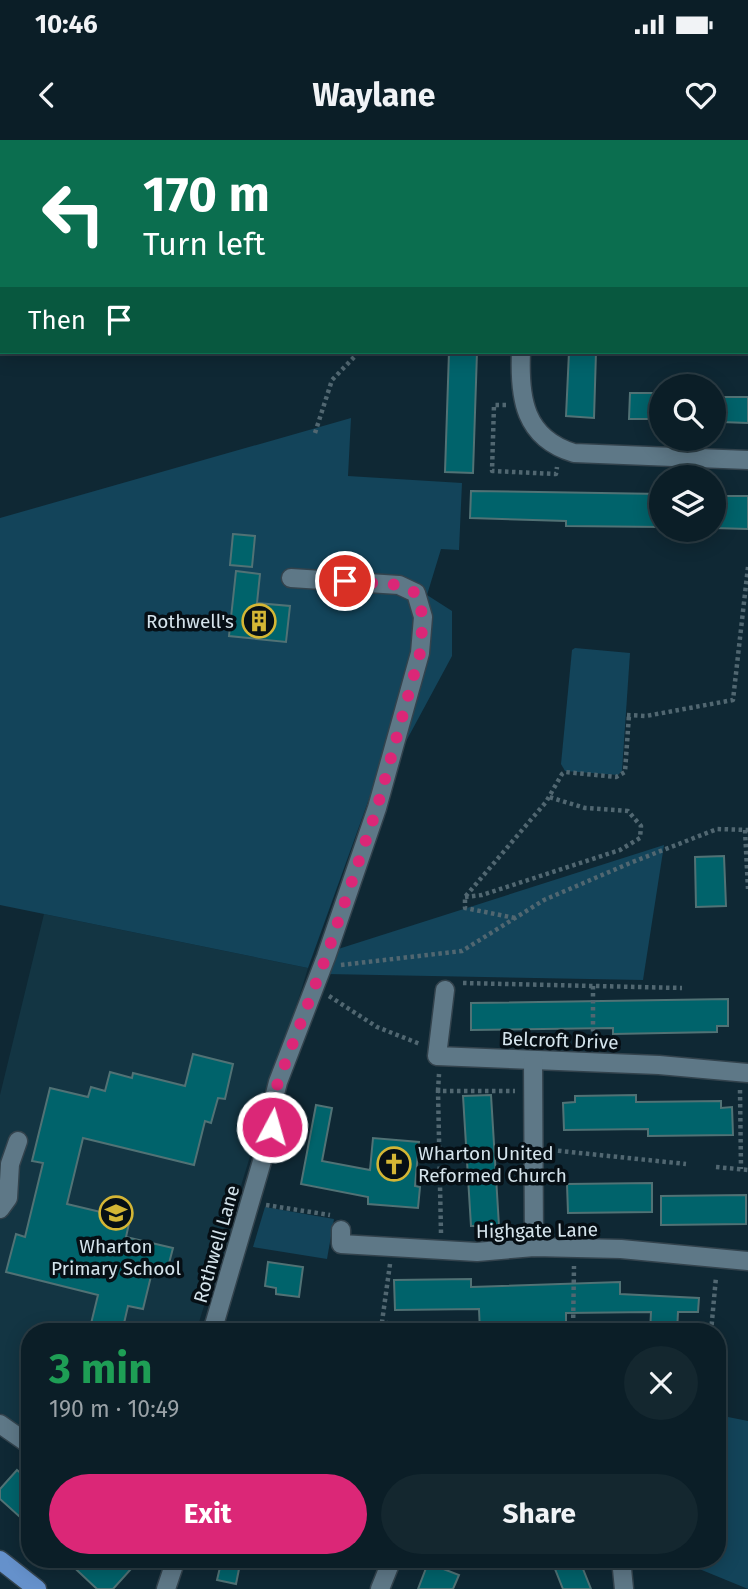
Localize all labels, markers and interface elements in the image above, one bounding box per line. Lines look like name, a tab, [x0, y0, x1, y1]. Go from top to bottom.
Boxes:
text: 10:46	[35, 9, 98, 40]
icon: back	[28, 76, 66, 114]
text: Waylane	[313, 76, 435, 114]
icon: heart	[682, 76, 720, 114]
text: 170 m	[143, 165, 270, 224]
icon: left	[28, 168, 119, 259]
text: Turn left	[143, 225, 265, 263]
icon: arrive	[100, 301, 138, 339]
text: Then	[28, 305, 86, 336]
map controls	[649, 374, 726, 542]
button: search	[649, 374, 726, 451]
button: layers	[649, 465, 726, 542]
pin	[315, 551, 375, 611]
icon: arrive	[326, 562, 364, 600]
building icon: Rothwell's	[240, 602, 278, 640]
place label: Rothwell's	[146, 610, 234, 633]
street label: Belcroft Drive	[501, 1027, 619, 1054]
position arrow	[235, 1090, 309, 1164]
place label: Wharton United Reformed Church	[418, 1142, 567, 1187]
church icon: Wharton United Reformed Church	[375, 1145, 413, 1183]
street label: Rothwell Lane	[189, 1183, 244, 1306]
school or university icon: Wharton Primary School	[97, 1194, 135, 1232]
street label: Highgate Lane	[476, 1218, 598, 1243]
place label: Wharton Primary School	[51, 1235, 181, 1280]
text: 3 min	[49, 1344, 152, 1394]
button: close	[624, 1346, 698, 1420]
text: 190 m · 10:49	[49, 1395, 179, 1423]
button: Exit	[49, 1474, 367, 1554]
button: Share	[381, 1474, 698, 1554]

